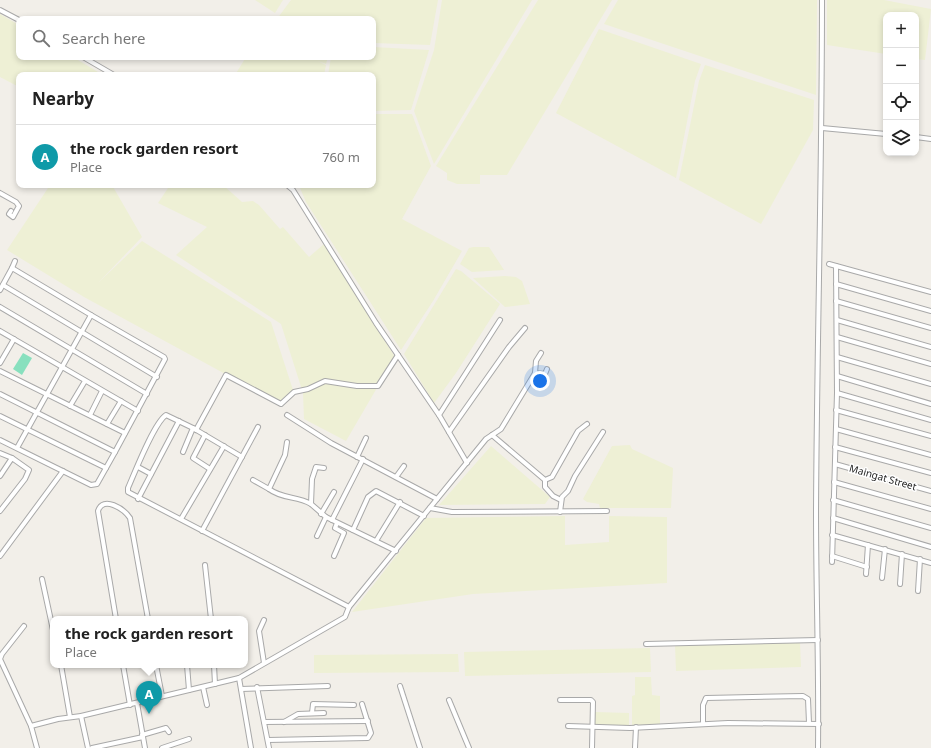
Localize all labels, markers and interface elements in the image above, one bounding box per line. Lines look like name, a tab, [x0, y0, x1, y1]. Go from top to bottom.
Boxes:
map controls	[883, 12, 919, 156]
button: +	[883, 12, 919, 48]
search box	[16, 16, 376, 60]
icon: search	[30, 27, 52, 49]
text: Search here	[62, 28, 145, 48]
button: −	[883, 48, 919, 84]
button: locate	[883, 84, 919, 120]
text: Nearby	[32, 87, 94, 110]
button: layers	[883, 120, 919, 156]
text: the rock garden resort	[70, 138, 238, 158]
text: A	[41, 148, 50, 166]
text: 760 m	[322, 148, 360, 166]
text: Place	[70, 158, 102, 176]
your location	[530, 371, 550, 391]
street label: Maingat Street	[848, 461, 919, 493]
popup	[50, 616, 248, 668]
text: the rock garden resort	[65, 623, 233, 643]
text: Place	[65, 643, 97, 661]
pin: A	[136, 681, 162, 714]

